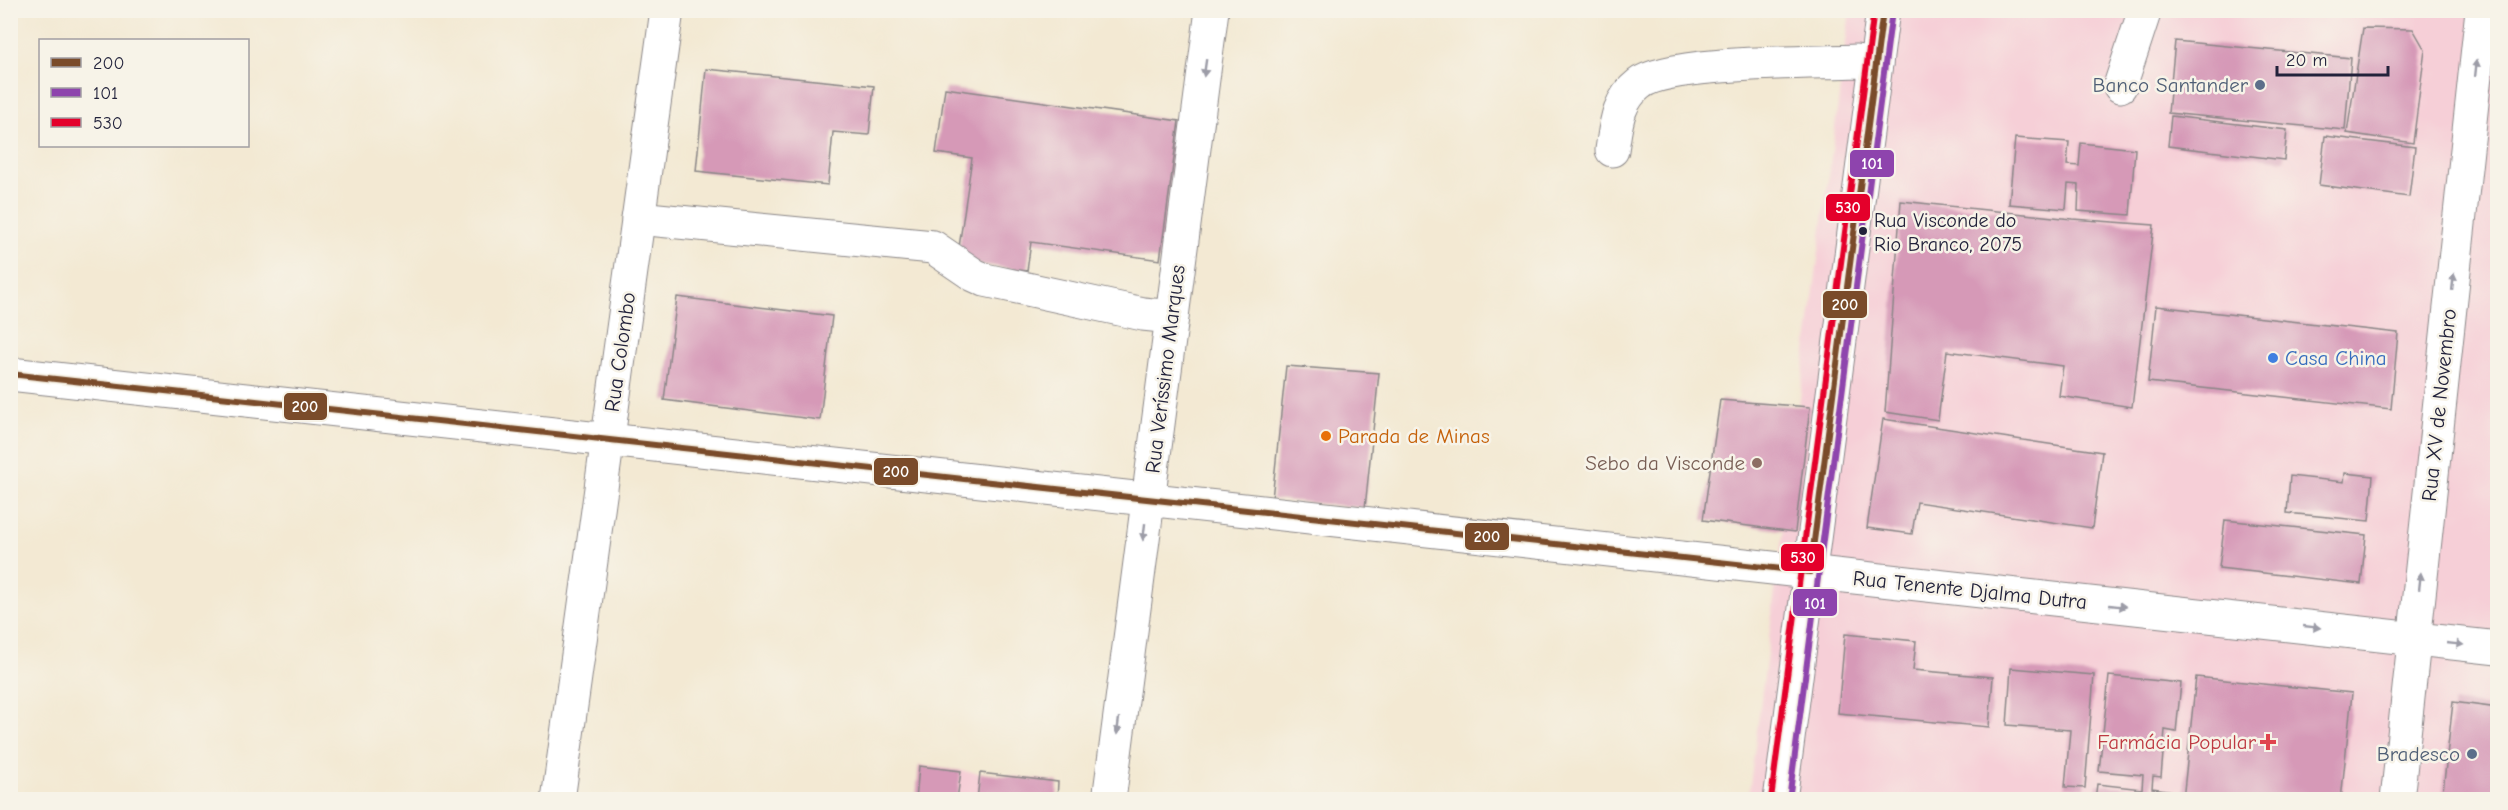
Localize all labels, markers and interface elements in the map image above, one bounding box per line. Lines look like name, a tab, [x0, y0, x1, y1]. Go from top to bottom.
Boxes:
legend	[39, 39, 249, 147]
scale bar	[2277, 39, 2388, 77]
text: 20 m	[2286, 50, 2327, 71]
text: 200	[93, 53, 124, 74]
one-way arrow	[2471, 58, 2481, 77]
one-way arrow	[1200, 59, 1209, 78]
place label: Banco Santander	[2092, 73, 2249, 97]
marker: Banco Santander	[2253, 78, 2267, 92]
text: 101	[93, 83, 118, 104]
text: 530	[93, 113, 123, 134]
line badge: 101	[1849, 149, 1895, 178]
text: 101	[1861, 155, 1883, 173]
line badge: 530	[1825, 193, 1871, 222]
text: 530	[1835, 199, 1861, 217]
place label: Rua Visconde do Rio Branco, 2075	[1874, 209, 2022, 256]
marker: Rua Visconde do Rio Branco, 2075	[1857, 225, 1869, 237]
street label: Rua Veríssimo Marques	[1140, 263, 1190, 475]
one-way arrow	[2448, 273, 2457, 292]
line badge: 200	[1822, 290, 1868, 319]
street label: Rua Colombo	[600, 291, 640, 413]
text: 200	[1832, 296, 1858, 314]
street label: Rua XV de Novembro	[2417, 307, 2461, 503]
place label: Casa China	[2285, 346, 2387, 370]
marker: Casa China	[2266, 351, 2280, 365]
line badge: 200	[283, 392, 328, 421]
text: 200	[292, 398, 318, 416]
place label: Parada de Minas	[1338, 424, 1490, 448]
marker: Parada de Minas	[1319, 429, 1333, 443]
place label: Sebo da Visconde	[1585, 451, 1745, 475]
marker: Sebo da Visconde	[1750, 456, 1764, 470]
line badge: 200	[873, 457, 919, 486]
text: 200	[883, 463, 909, 481]
line badge: 200	[1464, 522, 1510, 551]
one-way arrow	[1139, 523, 1148, 542]
text: 200	[1474, 528, 1500, 546]
line badge: 530	[1780, 543, 1825, 572]
text: 530	[1790, 549, 1816, 567]
street label: Rua Tenente Djalma Dutra	[1852, 566, 2088, 614]
one-way arrow	[2415, 571, 2425, 590]
line badge: 101	[1792, 588, 1838, 617]
text: 101	[1804, 595, 1826, 613]
one-way arrow	[2109, 601, 2128, 611]
one-way arrow	[2303, 622, 2322, 632]
one-way arrow	[2446, 639, 2465, 649]
one-way arrow	[1114, 716, 1123, 735]
place label: Farmácia Popular	[2097, 730, 2257, 754]
marker: Farmácia Popular	[2261, 735, 2275, 749]
place label: Bradesco	[2377, 742, 2460, 766]
marker: Bradesco	[2465, 747, 2479, 761]

